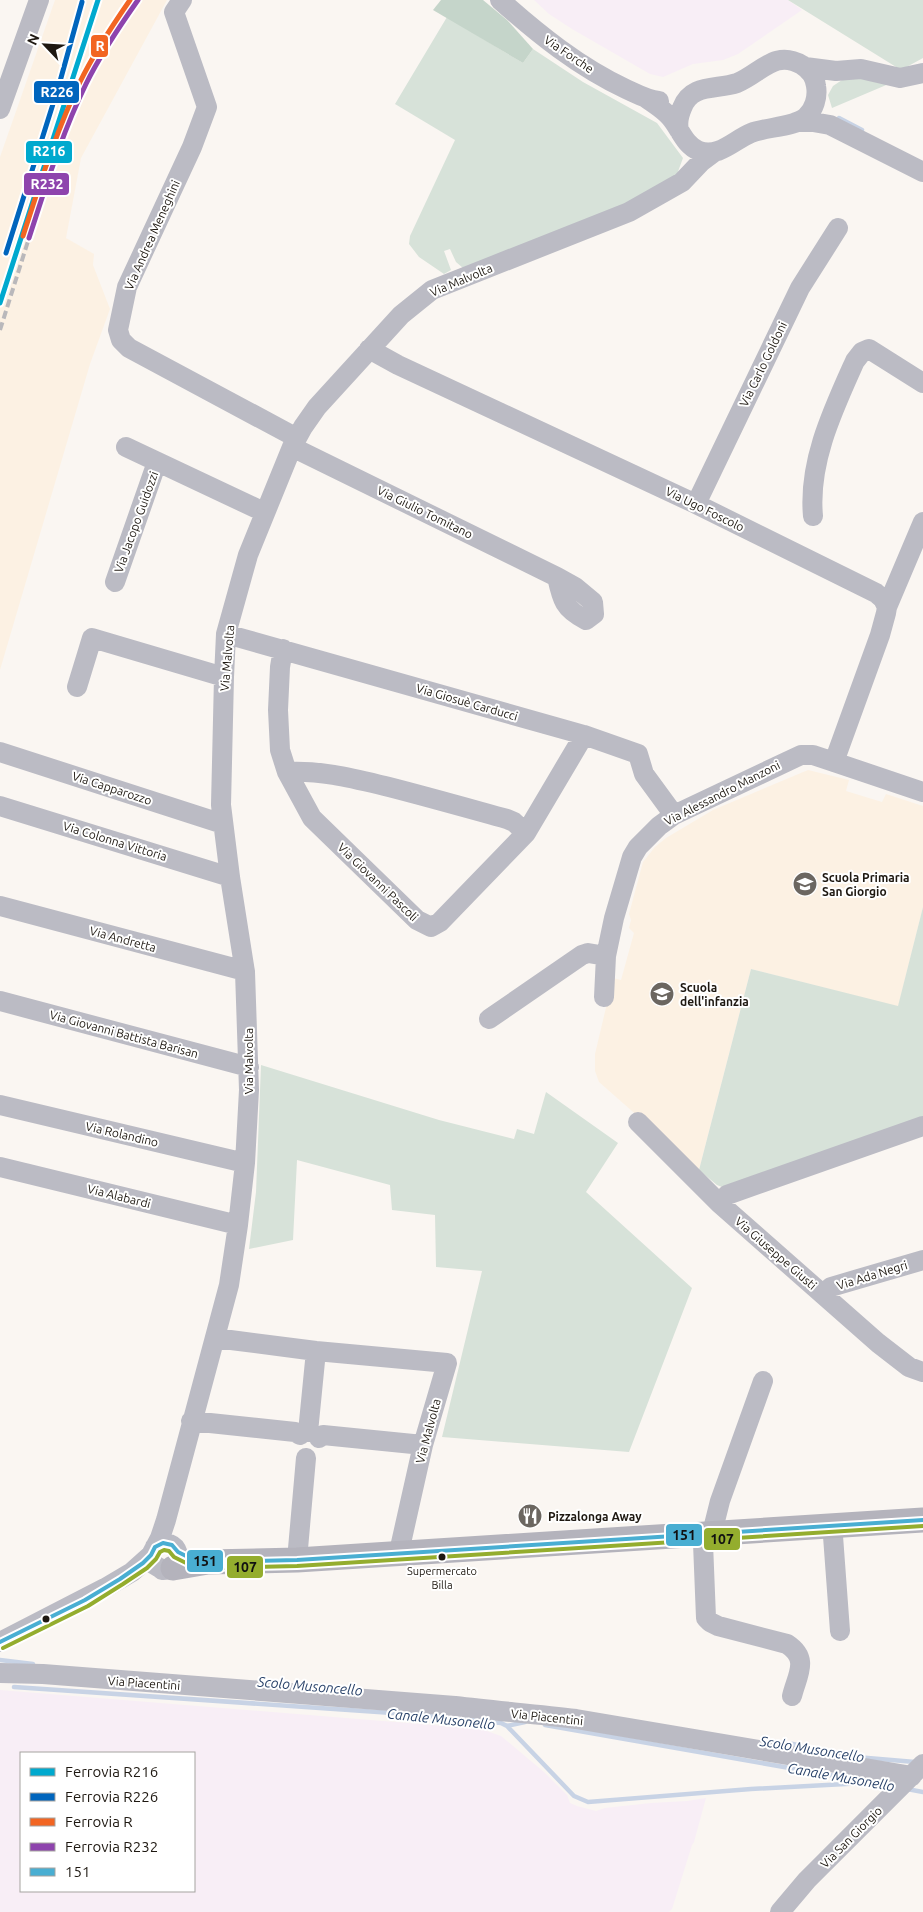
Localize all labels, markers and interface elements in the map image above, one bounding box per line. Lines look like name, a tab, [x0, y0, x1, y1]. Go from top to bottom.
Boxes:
north arrow	[20, 20, 70, 70]
text: N	[24, 31, 43, 48]
street label: Via Forche	[542, 33, 596, 75]
line badge: R	[90, 34, 109, 58]
text: R	[95, 38, 105, 54]
line badge: R226	[33, 80, 80, 104]
text: R226	[41, 84, 74, 100]
line badge: R216	[25, 140, 73, 164]
text: R216	[33, 143, 66, 159]
line badge: R232	[23, 172, 70, 196]
text: R232	[31, 176, 64, 192]
street label: Via Andrea Meneghini	[122, 178, 182, 292]
street label: Via Malvolta	[428, 261, 494, 299]
street label: Via Carlo Goldoni	[737, 319, 789, 409]
street label: Via Jacopo Guidozzi	[112, 469, 160, 574]
street label: Via Giulio Tomitano	[375, 483, 475, 541]
street label: Via Ugo Foscolo	[664, 484, 746, 534]
street label: Via Malvolta	[218, 624, 236, 692]
street label: Via Giosuè Carducci	[415, 681, 519, 723]
street label: Via Alessandro Manzoni	[662, 758, 782, 828]
street label: Via Capparozzo	[71, 769, 153, 807]
street label: Via Colonna Vittoria	[61, 819, 169, 863]
street label: Via Giovanni Pascoli	[335, 840, 421, 924]
school or university icon: Scuola Primaria San Giorgio	[792, 871, 818, 897]
place label: Scuola Primaria San Giorgio	[822, 871, 910, 898]
street label: Via Andretta	[88, 924, 158, 954]
school or university icon: Scuola dell'infanzia	[649, 981, 675, 1007]
place label: Scuola dell'infanzia	[680, 981, 749, 1008]
street label: Via Giovanni Battista Barisan	[48, 1008, 200, 1060]
street label: Via Malvolta	[242, 1028, 255, 1094]
street label: Via Rolandino	[84, 1119, 160, 1149]
street label: Via Alabardi	[86, 1182, 152, 1210]
street label: Via Giuseppe Giusti	[733, 1214, 819, 1292]
street label: Via Ada Negri	[835, 1258, 909, 1292]
street label: Via Malvolta	[413, 1397, 443, 1465]
restaurant icon: Pizzalonga Away	[517, 1503, 543, 1529]
place label: Pizzalonga Away	[548, 1510, 642, 1523]
line badge: 151	[665, 1523, 703, 1547]
text: 151	[672, 1527, 696, 1543]
line badge: 107	[703, 1527, 741, 1551]
text: 107	[710, 1531, 734, 1547]
line badge: 151	[186, 1549, 224, 1573]
marker: Supermercato Billa	[437, 1552, 447, 1562]
text: 151	[193, 1553, 217, 1569]
line badge: 107	[226, 1555, 264, 1579]
text: 107	[233, 1559, 257, 1575]
place label: Supermercato Billa	[407, 1565, 477, 1591]
unlabelled marker	[41, 1614, 51, 1624]
water label: Scolo Musoncello	[256, 1673, 363, 1699]
street label: Via Piacentini	[107, 1674, 181, 1692]
water label: Canale Musonello	[386, 1705, 496, 1733]
street label: Via Piacentini	[510, 1707, 584, 1727]
water label: Scolo Musoncello	[758, 1733, 866, 1765]
legend	[20, 1752, 195, 1892]
water label: Canale Musonello	[786, 1760, 896, 1794]
text: Ferrovia R216	[65, 1763, 158, 1780]
text: Ferrovia R226	[65, 1788, 158, 1805]
street label: Via San Giorgio	[818, 1804, 884, 1870]
text: Ferrovia R	[65, 1813, 133, 1830]
text: Ferrovia R232	[65, 1838, 158, 1855]
text: 151	[65, 1863, 90, 1880]

